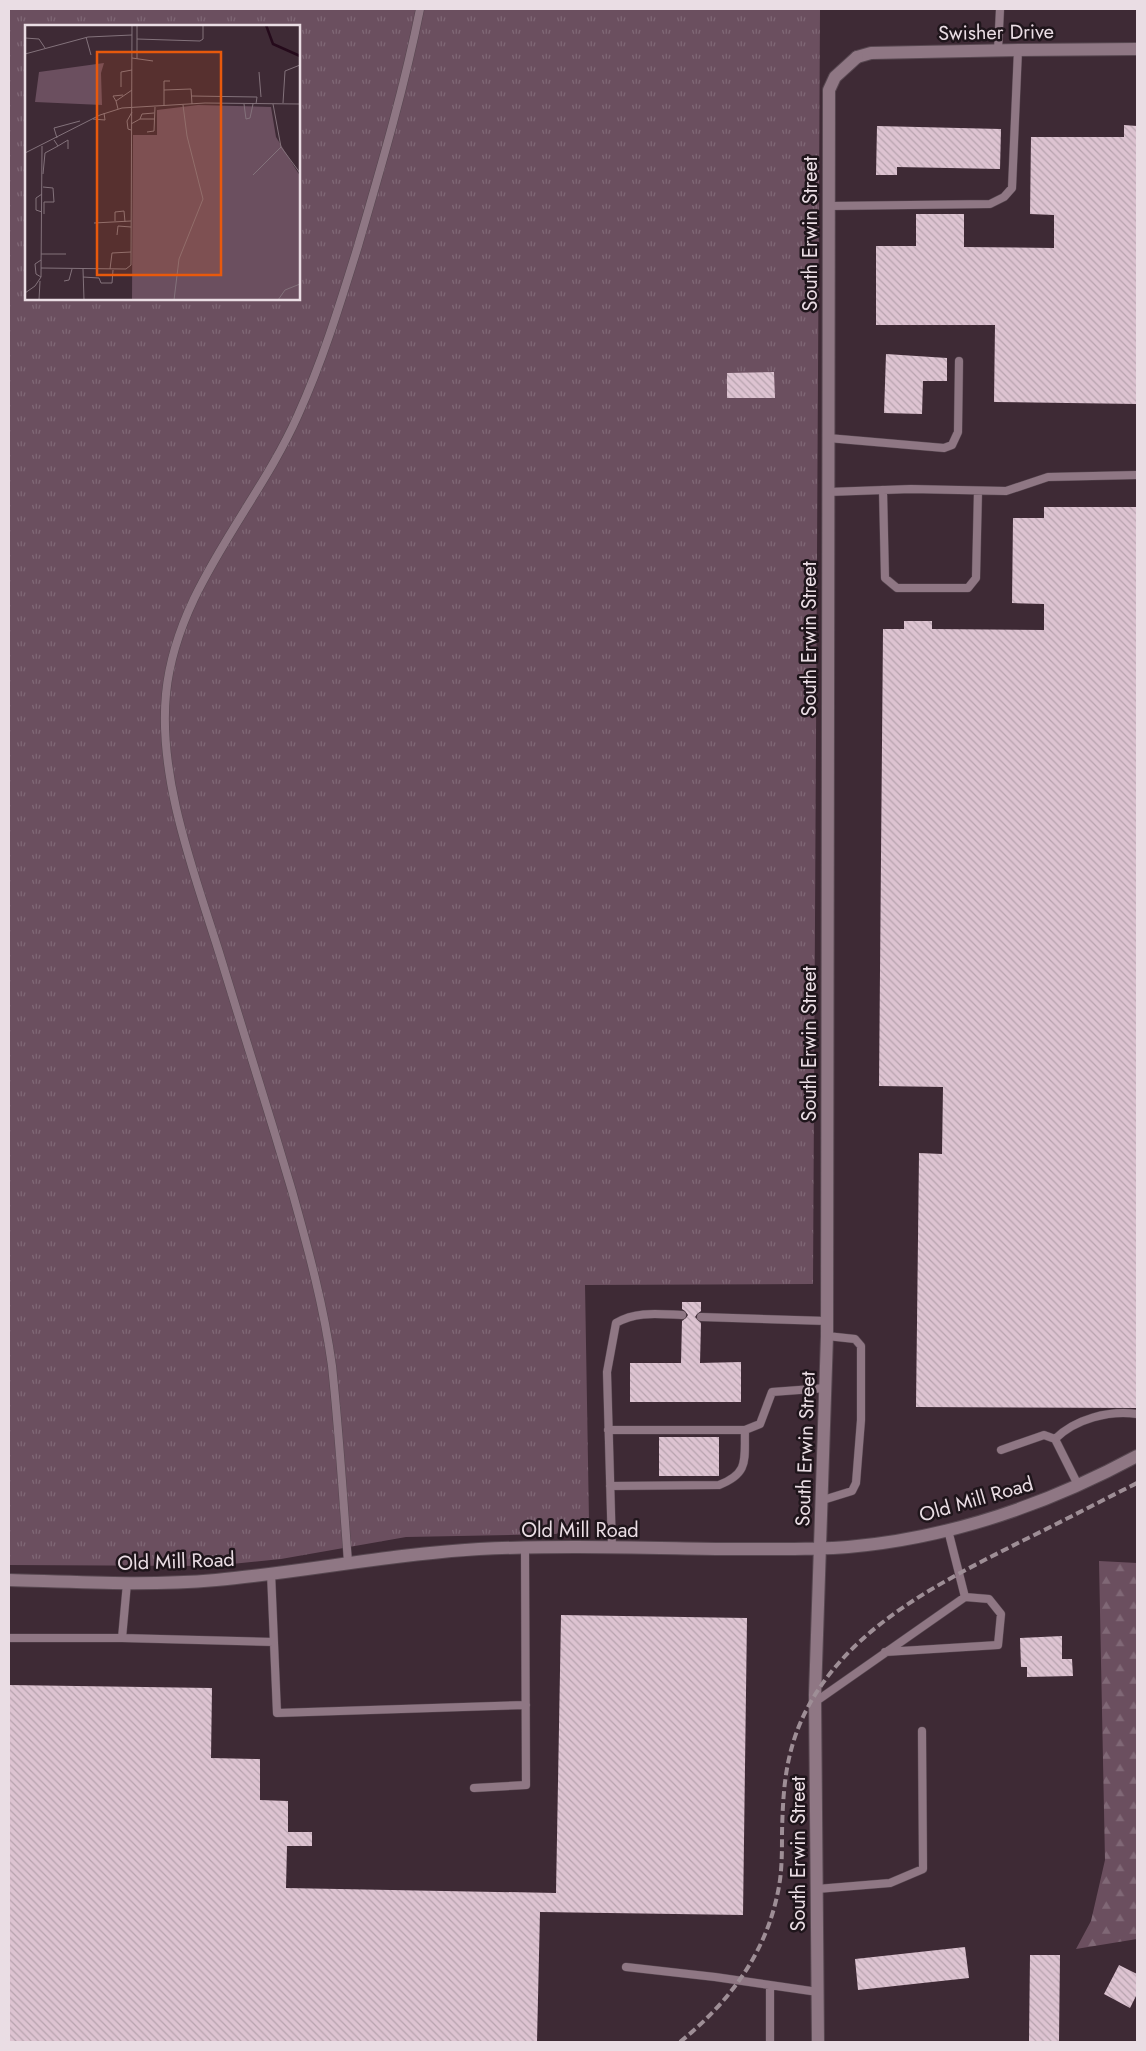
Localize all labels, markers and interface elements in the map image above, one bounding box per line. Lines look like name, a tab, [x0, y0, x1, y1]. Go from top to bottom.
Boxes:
street label: Swisher Drive	[938, 17, 1054, 48]
inset map	[25, 25, 300, 300]
street label: South Erwin Street	[796, 156, 825, 312]
street label: South Erwin Street	[795, 561, 824, 717]
street label: South Erwin Street	[795, 966, 824, 1122]
street label: South Erwin Street	[788, 1371, 823, 1527]
street label: Old Mill Road	[916, 1469, 1037, 1530]
street label: Old Mill Road	[521, 1516, 639, 1545]
street label: Old Mill Road	[117, 1545, 235, 1578]
street label: South Erwin Street	[784, 1776, 813, 1932]

